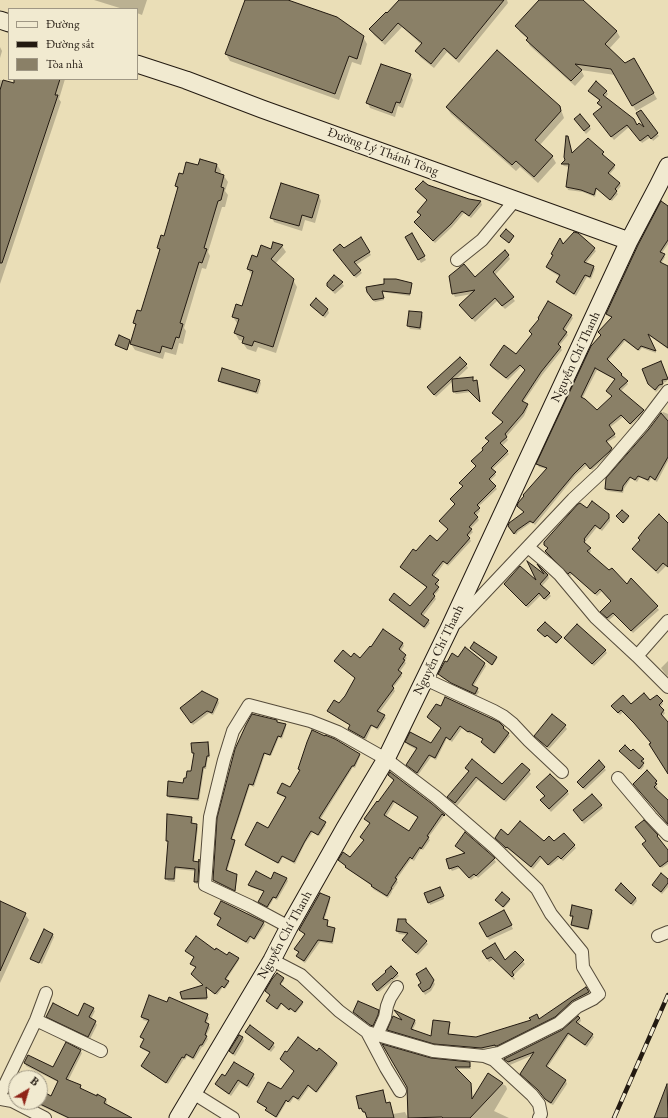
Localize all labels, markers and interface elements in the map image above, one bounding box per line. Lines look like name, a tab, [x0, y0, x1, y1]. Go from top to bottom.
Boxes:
legend	[8, 8, 138, 80]
text: Đường	[46, 16, 79, 32]
text: Đường sắt	[46, 36, 94, 52]
text: Tòa nhà	[46, 56, 83, 72]
street label: Đường Lý Thánh Tông	[325, 125, 441, 179]
street label: Nguyễn Chí Thanh	[548, 309, 604, 405]
street label: Nguyễn Chí Thanh	[410, 602, 468, 698]
street label: Nguyễn Chí Thanh	[254, 888, 316, 982]
north arrow	[8, 1070, 48, 1110]
text: B	[28, 1074, 42, 1089]

